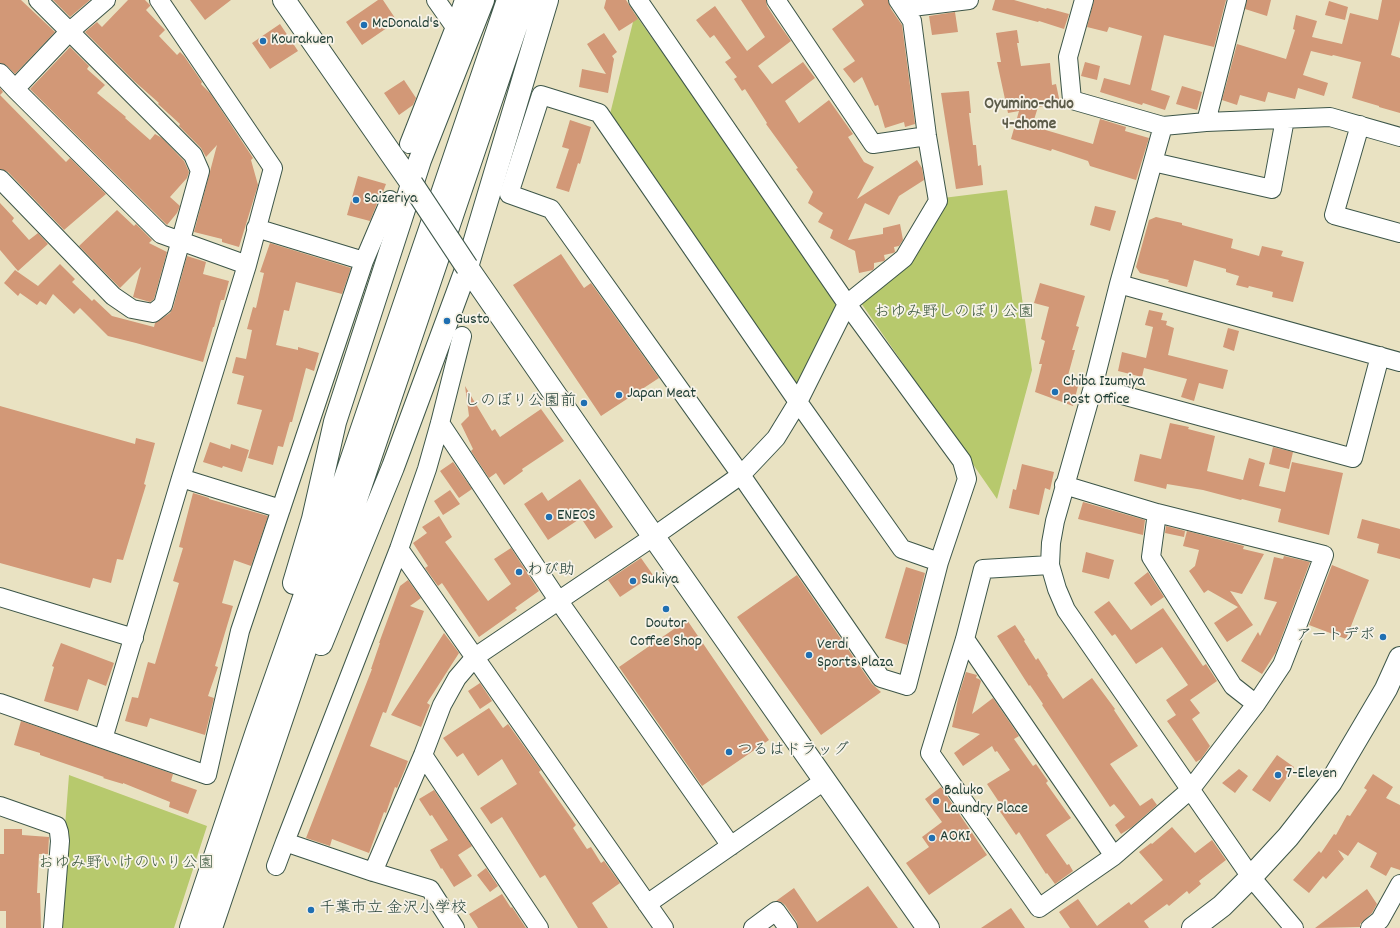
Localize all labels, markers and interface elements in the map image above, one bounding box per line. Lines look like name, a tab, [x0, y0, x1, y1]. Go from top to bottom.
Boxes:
place label: McDonald's	[372, 15, 439, 35]
marker: McDonald's	[359, 20, 369, 30]
place label: Kourakuen	[271, 31, 334, 51]
marker: Kourakuen	[258, 36, 268, 46]
district label: Oyumino-chuo 4-chome	[984, 96, 1074, 136]
place label: Saizeriya	[364, 190, 417, 210]
marker: Saizeriya	[351, 195, 361, 205]
park label: おゆみ野しのぼり公園	[874, 304, 1034, 324]
place label: Gusto	[455, 311, 490, 331]
marker: Gusto	[442, 316, 452, 326]
place label: Chiba Izumiya Post Office	[1063, 373, 1145, 411]
place label: Japan Meat	[627, 385, 696, 405]
marker: Chiba Izumiya Post Office	[1050, 387, 1060, 397]
marker: Japan Meat	[614, 390, 624, 400]
place label: しのぼり公園前	[464, 393, 576, 413]
marker: しのぼり公園前	[579, 398, 589, 408]
place label: ENEOS	[557, 507, 596, 527]
marker: ENEOS	[544, 512, 554, 522]
place label: わび助	[527, 562, 575, 582]
marker: わび助	[514, 567, 524, 577]
place label: Sukiya	[641, 571, 678, 591]
marker: Sukiya	[628, 576, 638, 586]
marker: Doutor Coffee Shop	[661, 604, 671, 614]
place label: Doutor Coffee Shop	[630, 615, 702, 653]
place label: アートデポ	[1296, 627, 1375, 647]
marker: アートデポ	[1378, 632, 1388, 642]
place label: Verdi Sports Plaza	[817, 636, 893, 674]
marker: Verdi Sports Plaza	[804, 650, 814, 660]
place label: つるはドラッグ	[737, 742, 849, 762]
marker: つるはドラッグ	[724, 747, 734, 757]
place label: 7-Eleven	[1286, 765, 1337, 785]
marker: 7-Eleven	[1273, 770, 1283, 780]
place label: Baluko Laundry Place	[944, 782, 1028, 820]
marker: Baluko Laundry Place	[931, 796, 941, 806]
place label: AOKI	[940, 828, 970, 848]
marker: AOKI	[927, 833, 937, 843]
park label: おゆみ野いけのいり公園	[38, 855, 214, 875]
place label: 千葉市立 金沢小学校	[319, 900, 467, 920]
marker: 千葉市立 金沢小学校	[306, 905, 316, 915]

